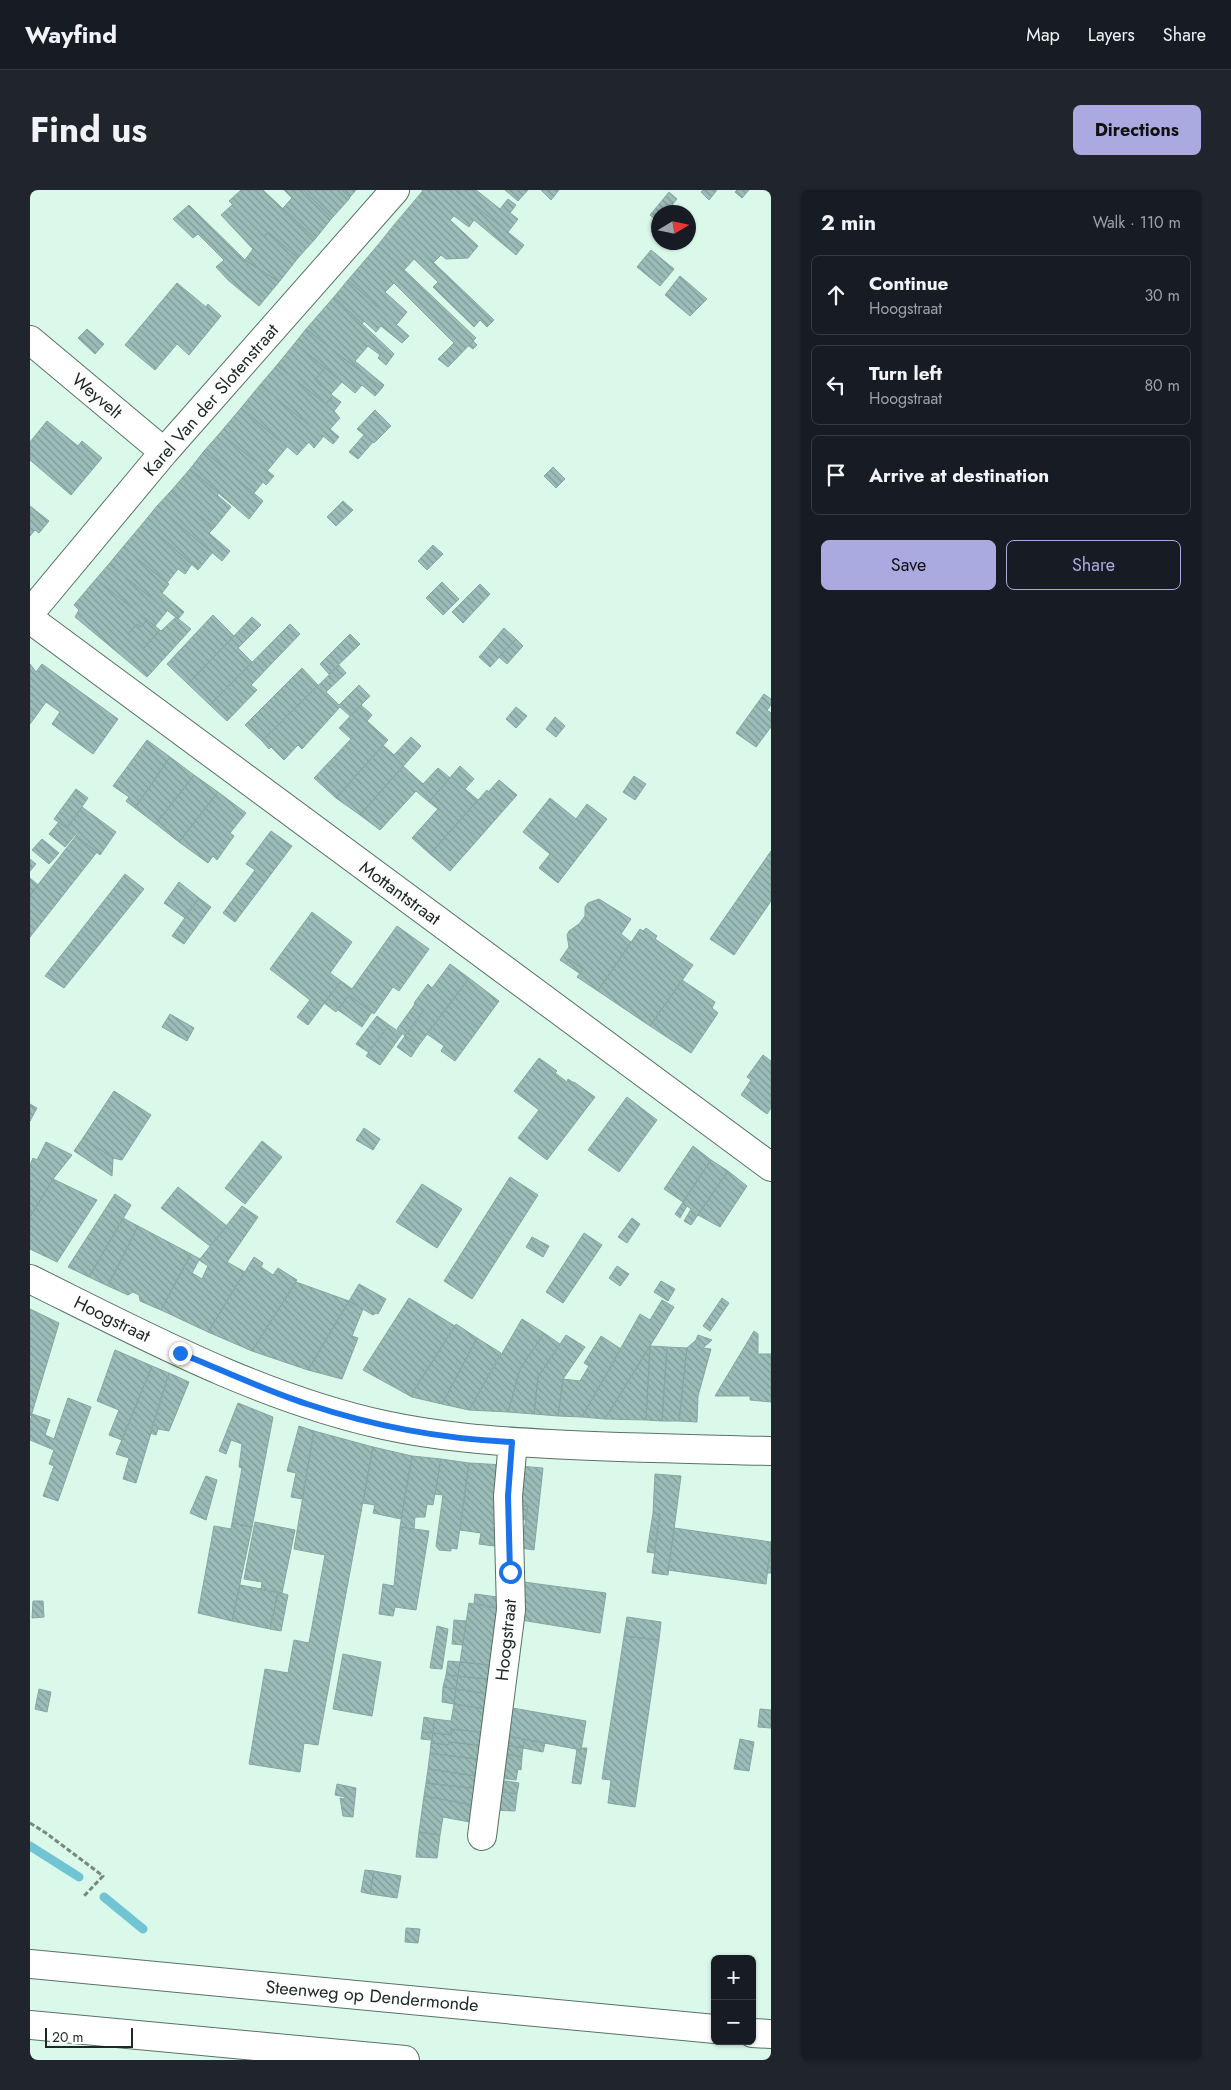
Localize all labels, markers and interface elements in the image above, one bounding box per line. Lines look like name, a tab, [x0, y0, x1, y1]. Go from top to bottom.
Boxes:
text: Wayfind	[25, 17, 117, 52]
text: Map	[1026, 22, 1060, 48]
text: Layers	[1088, 22, 1135, 48]
text: Share	[1163, 22, 1206, 48]
text: Find us	[30, 105, 147, 155]
button: Directions	[1073, 105, 1201, 155]
north arrow	[651, 205, 696, 250]
text: 2 min	[821, 208, 876, 238]
text: Walk · 110 m	[1093, 211, 1181, 234]
text: Continue	[869, 270, 948, 297]
icon: ahead	[822, 281, 850, 309]
text: 30 m	[1144, 284, 1180, 307]
text: Hoogstraat	[869, 297, 942, 320]
street label: Karel Van der Slotenstraat	[137, 318, 285, 482]
text: Turn left	[869, 360, 942, 387]
street label: Weyvelt	[66, 367, 129, 425]
icon: left	[822, 371, 850, 399]
text: 80 m	[1144, 374, 1180, 397]
text: Hoogstraat	[869, 387, 942, 410]
icon: arrive	[822, 461, 850, 489]
text: Arrive at destination	[869, 462, 1049, 489]
button: Save	[821, 540, 996, 590]
button: Share	[1006, 540, 1181, 590]
street label: Mottantstraat	[354, 855, 447, 932]
street label: Hoogstraat	[69, 1289, 155, 1349]
route end	[169, 1342, 192, 1365]
route start	[499, 1561, 522, 1584]
street label: Hoogstraat	[489, 1597, 523, 1682]
map controls	[711, 1955, 756, 2045]
button: +	[711, 1955, 756, 2000]
street label: Steenweg op Dendermonde	[264, 1974, 480, 2018]
button: −	[711, 2000, 756, 2045]
scale bar	[45, 2025, 132, 2048]
text: 20 m	[52, 2027, 84, 2047]

